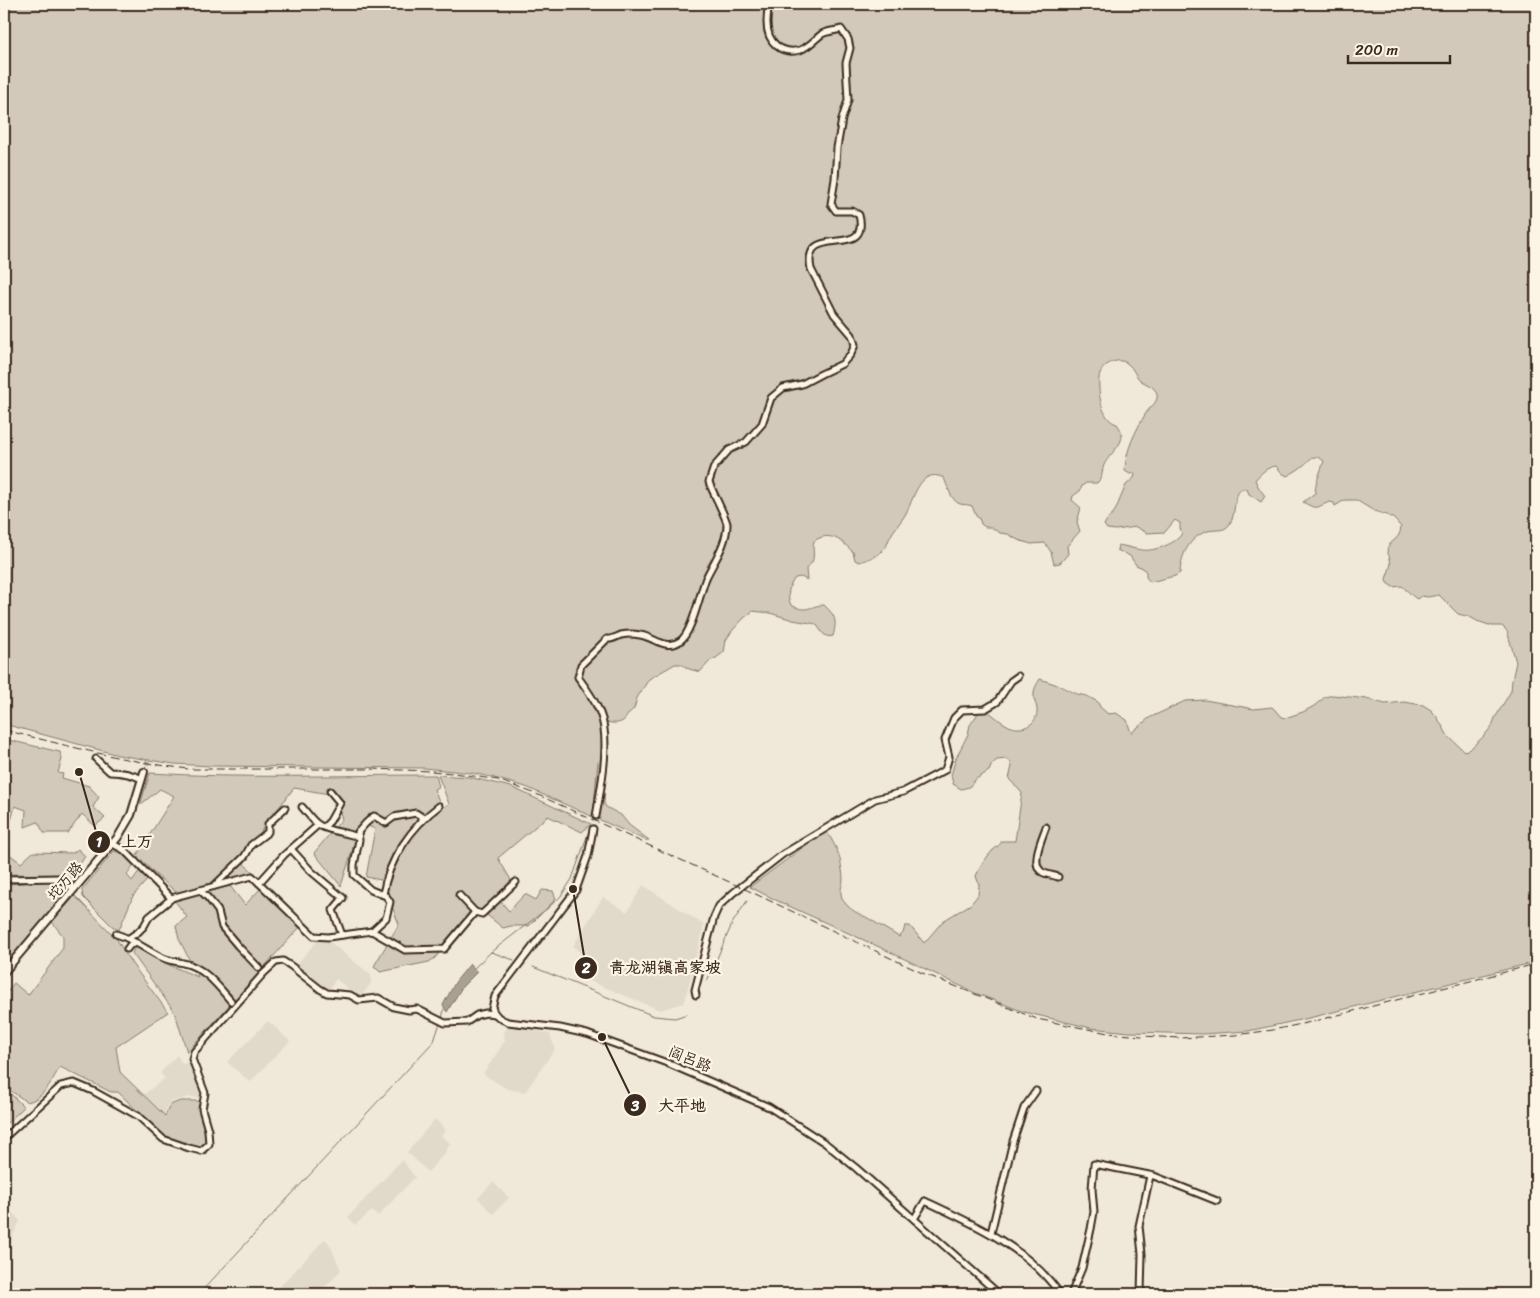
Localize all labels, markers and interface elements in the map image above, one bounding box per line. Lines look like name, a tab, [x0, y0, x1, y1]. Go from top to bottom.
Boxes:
scale bar	[1348, 32, 1450, 64]
text: 200 m	[1355, 37, 1399, 63]
callout: 上万	[86, 826, 163, 857]
text: 上万	[121, 827, 153, 856]
text: 1	[96, 829, 103, 855]
street label: 坨万路	[40, 855, 90, 907]
callout: 青龙湖镇高家坡	[574, 952, 731, 983]
text: 青龙湖镇高家坡	[609, 953, 721, 982]
text: 2	[581, 955, 591, 981]
street label: 阎吕路	[664, 1039, 716, 1079]
callout: 大平地	[623, 1090, 716, 1121]
text: 大平地	[658, 1091, 706, 1120]
text: 3	[630, 1093, 640, 1119]

